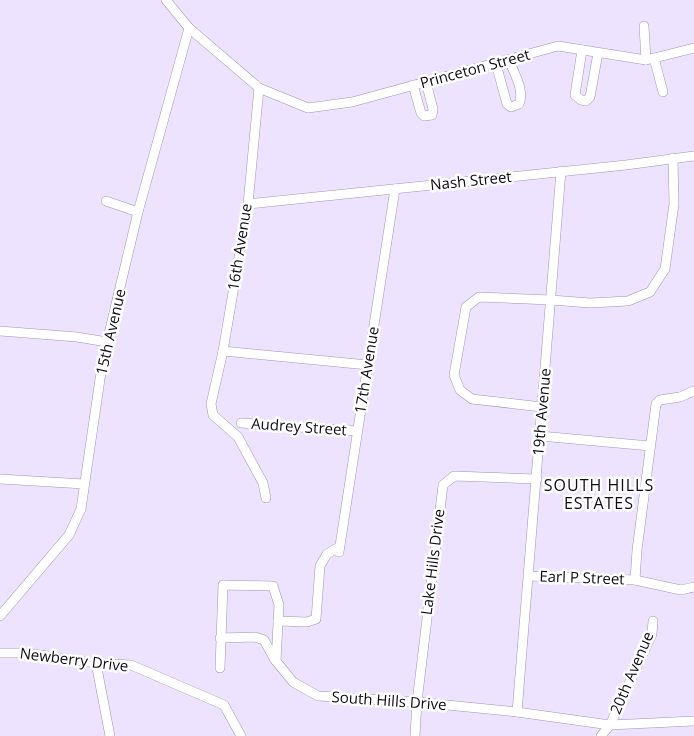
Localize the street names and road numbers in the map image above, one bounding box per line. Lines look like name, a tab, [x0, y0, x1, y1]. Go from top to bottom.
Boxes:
street label: Princeton Street	[418, 44, 532, 92]
street label: Nash Street	[429, 166, 513, 194]
street label: 16th Avenue	[222, 202, 256, 292]
street label: 15th Avenue	[90, 287, 130, 377]
street label: 17th Avenue	[349, 325, 383, 415]
street label: 19th Avenue	[527, 367, 555, 457]
street label: Audrey Street	[251, 413, 348, 439]
street label: Lake Hills Drive	[416, 508, 448, 616]
street label: Earl P Street	[539, 566, 625, 588]
street label: 20th Avenue	[605, 628, 657, 717]
street label: Newberry Drive	[19, 642, 130, 676]
street label: South Hills Drive	[331, 686, 447, 714]

